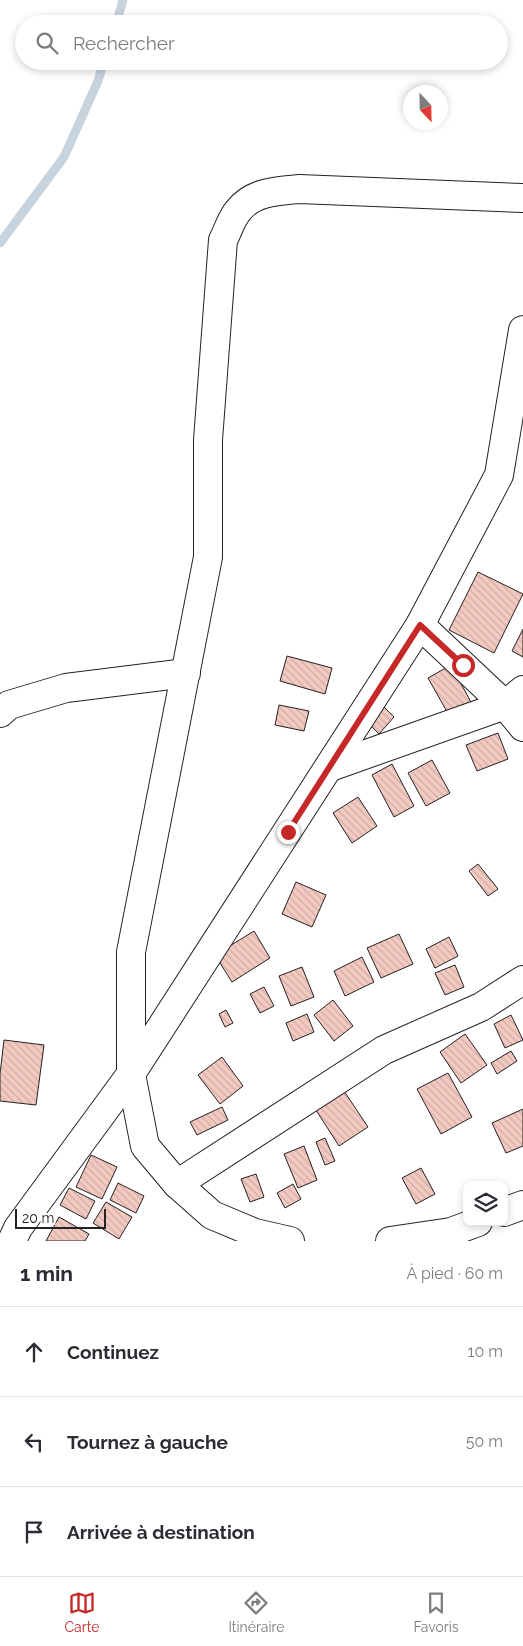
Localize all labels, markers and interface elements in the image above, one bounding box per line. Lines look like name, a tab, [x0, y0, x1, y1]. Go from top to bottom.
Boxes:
search box	[15, 15, 508, 70]
icon: search	[33, 29, 61, 57]
text: Rechercher	[73, 32, 175, 54]
north arrow	[403, 85, 448, 130]
route start	[452, 654, 475, 677]
route end	[277, 821, 300, 844]
map controls	[463, 1181, 508, 1226]
button: layers	[463, 1181, 508, 1226]
scale bar	[15, 1206, 106, 1229]
text: 20 m	[22, 1210, 54, 1226]
text: 1 min	[20, 1261, 73, 1286]
text: À pied · 60 m	[406, 1264, 503, 1283]
icon: ahead	[20, 1338, 48, 1366]
text: Continuez	[67, 1341, 159, 1363]
text: 10 m	[468, 1342, 503, 1361]
icon: left	[20, 1428, 48, 1456]
text: Tournez à gauche	[67, 1431, 228, 1453]
text: 50 m	[466, 1432, 503, 1451]
icon: arrive	[20, 1518, 48, 1546]
text: Arrivée à destination	[67, 1521, 255, 1543]
tab: Carte	[65, 1589, 99, 1635]
tab: Itinéraire	[228, 1589, 284, 1635]
tab: Favoris	[413, 1589, 458, 1635]

